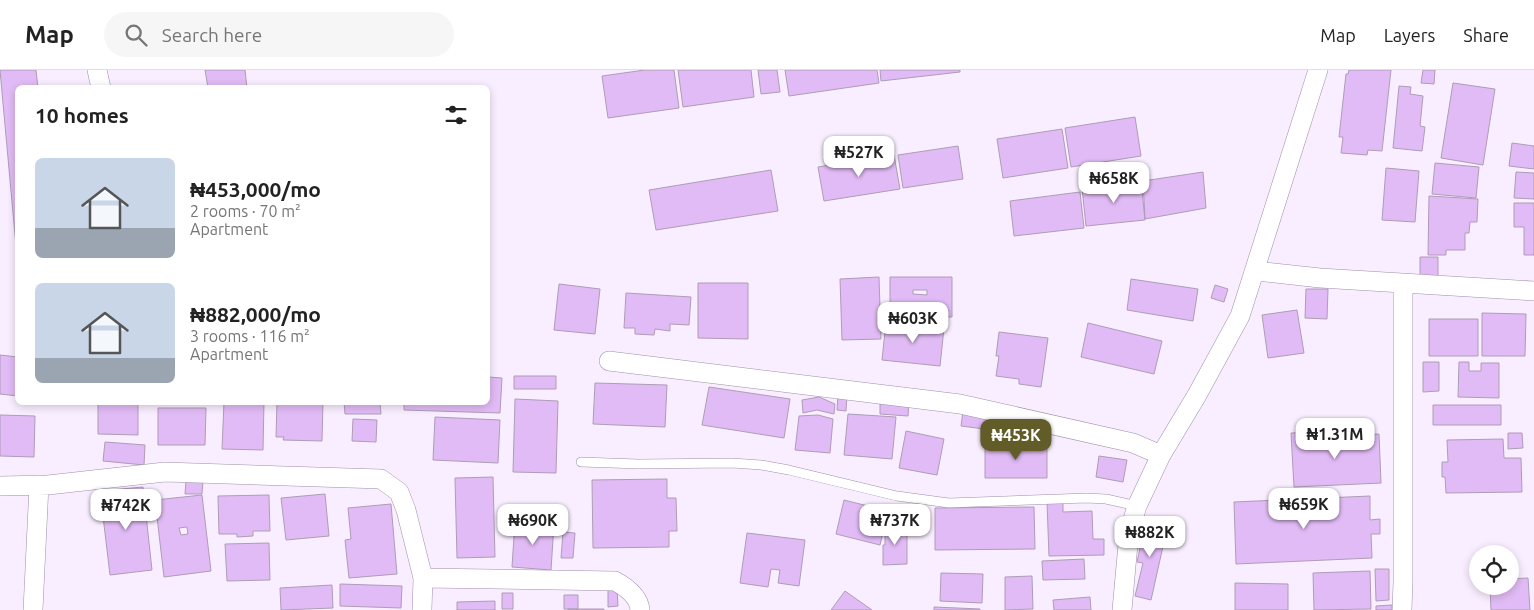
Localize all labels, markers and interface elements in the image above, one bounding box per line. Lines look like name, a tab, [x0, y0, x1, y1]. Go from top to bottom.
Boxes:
search box	[104, 12, 454, 57]
text: Map	[25, 21, 74, 48]
icon: search	[122, 21, 150, 49]
text: Search here	[162, 24, 262, 46]
text: Map	[1320, 25, 1356, 45]
text: Layers	[1384, 25, 1435, 45]
text: Share	[1463, 25, 1509, 45]
icon: filters	[442, 101, 470, 129]
text: 10 homes	[35, 103, 129, 127]
pin: ₦527K	[824, 136, 894, 178]
text: ₦527K	[834, 143, 884, 161]
pin: ₦658K	[1079, 162, 1149, 204]
text: ₦658K	[1089, 169, 1139, 187]
text: ₦453,000/mo	[190, 177, 321, 201]
icon: home	[75, 178, 135, 238]
text: 2 rooms · 70 m²	[190, 202, 301, 220]
text: Apartment	[190, 220, 268, 238]
text: ₦882,000/mo	[190, 302, 321, 326]
pin: ₦603K	[878, 302, 948, 344]
icon: home	[75, 303, 135, 363]
text: ₦603K	[888, 309, 938, 327]
text: 3 rooms · 116 m²	[190, 327, 310, 345]
text: Apartment	[190, 345, 268, 363]
pin: ₦453K	[981, 418, 1051, 461]
pin: ₦1.31M	[1294, 418, 1376, 460]
text: ₦1.31M	[1307, 425, 1363, 443]
text: ₦453K	[991, 426, 1041, 444]
pin: ₦742K	[91, 488, 161, 531]
pin: ₦659K	[1269, 488, 1339, 530]
text: ₦659K	[1279, 495, 1329, 513]
text: ₦742K	[101, 496, 151, 514]
pin: ₦690K	[498, 504, 568, 546]
pin: ₦737K	[860, 504, 930, 546]
text: ₦690K	[508, 511, 558, 529]
text: ₦737K	[870, 511, 920, 529]
pin: ₦882K	[1115, 516, 1185, 558]
text: ₦882K	[1125, 523, 1175, 541]
map controls	[1469, 545, 1519, 595]
button: locate	[1469, 545, 1519, 595]

